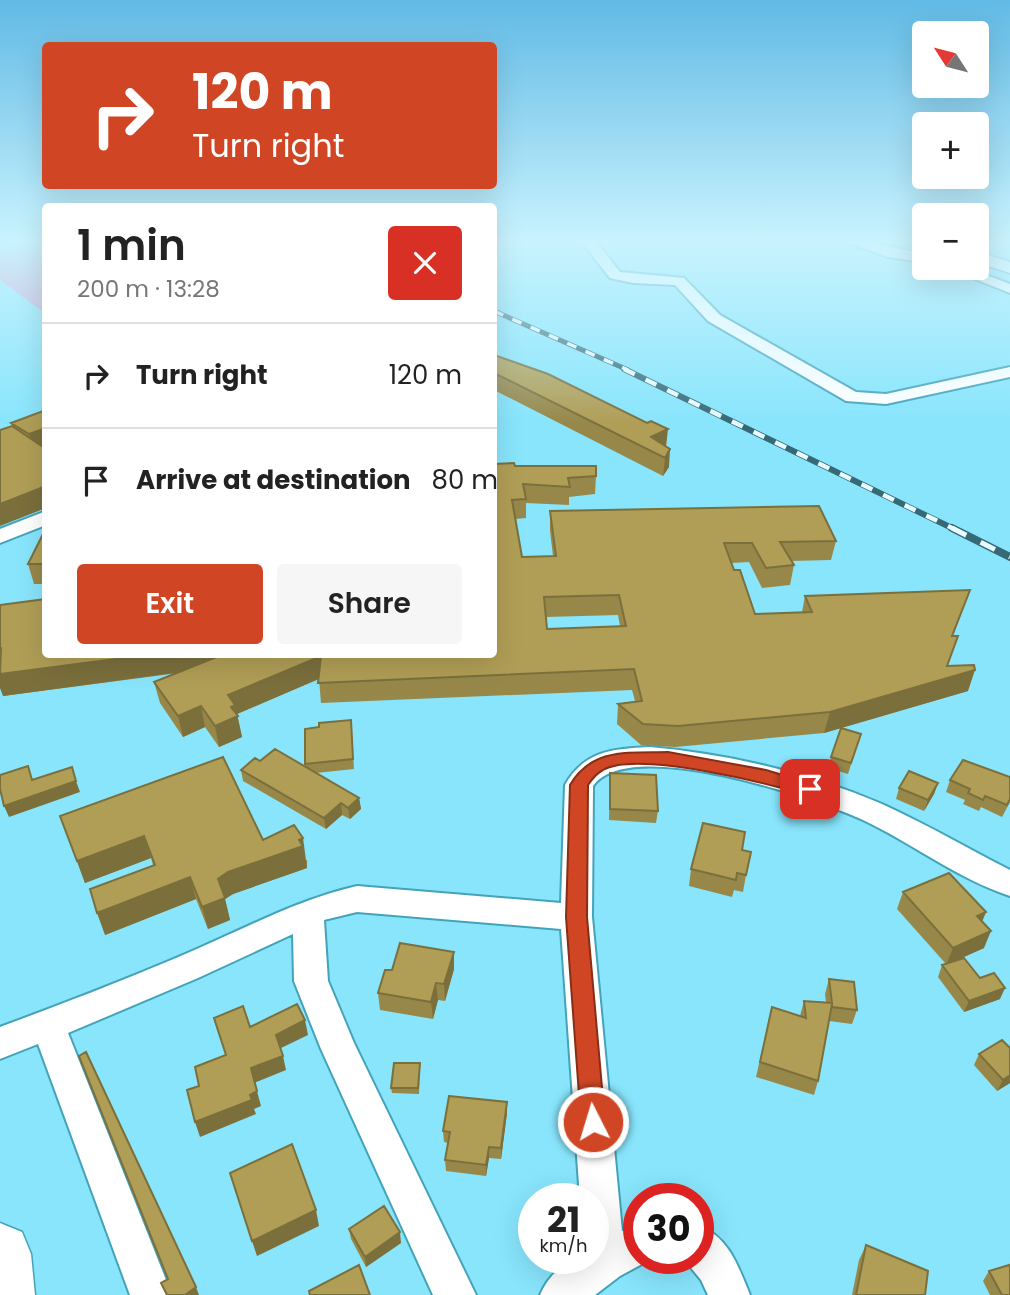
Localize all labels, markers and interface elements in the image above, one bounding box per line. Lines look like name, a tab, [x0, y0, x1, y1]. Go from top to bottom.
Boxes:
north arrow	[912, 21, 989, 98]
map controls	[912, 21, 989, 280]
text: 120 m	[192, 58, 333, 126]
icon: right	[77, 70, 168, 161]
button: +	[912, 112, 989, 189]
text: Turn right	[192, 123, 344, 168]
button: −	[912, 203, 989, 280]
text: 1 min	[77, 216, 186, 275]
button: close	[388, 226, 462, 300]
text: 200 m · 13:28	[77, 273, 220, 305]
icon: right	[77, 357, 115, 395]
text: Turn right	[136, 357, 268, 393]
text: 120 m	[389, 357, 462, 393]
icon: arrive	[77, 462, 115, 500]
text: Arrive at destination	[136, 462, 411, 498]
text: 80 m	[432, 462, 498, 498]
button: Exit	[77, 564, 263, 644]
button: Share	[277, 564, 462, 644]
pin	[780, 759, 840, 819]
icon: arrive	[791, 770, 829, 808]
position arrow	[556, 1085, 630, 1159]
speed limit sign: 30	[623, 1183, 714, 1274]
text: 21	[547, 1195, 580, 1244]
text: km/h	[540, 1233, 587, 1258]

